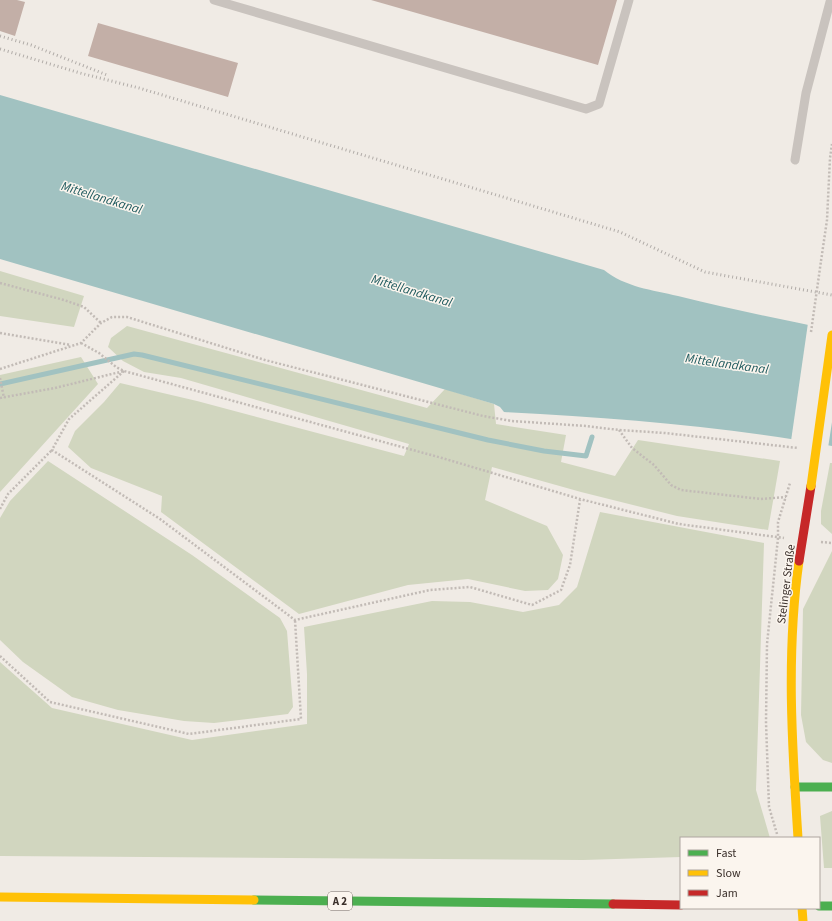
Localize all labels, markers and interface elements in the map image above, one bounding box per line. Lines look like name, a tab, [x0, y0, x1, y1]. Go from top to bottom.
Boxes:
water label: Mittellandkanal	[59, 177, 145, 219]
water label: Mittellandkanal	[369, 270, 455, 312]
water label: Mittellandkanal	[684, 349, 770, 379]
street label: Stelinger Straße	[773, 543, 800, 625]
legend	[680, 837, 820, 909]
text: Fast	[716, 845, 736, 862]
text: Slow	[716, 865, 741, 882]
text: Jam	[716, 885, 738, 902]
road number: A 2	[328, 892, 352, 910]

